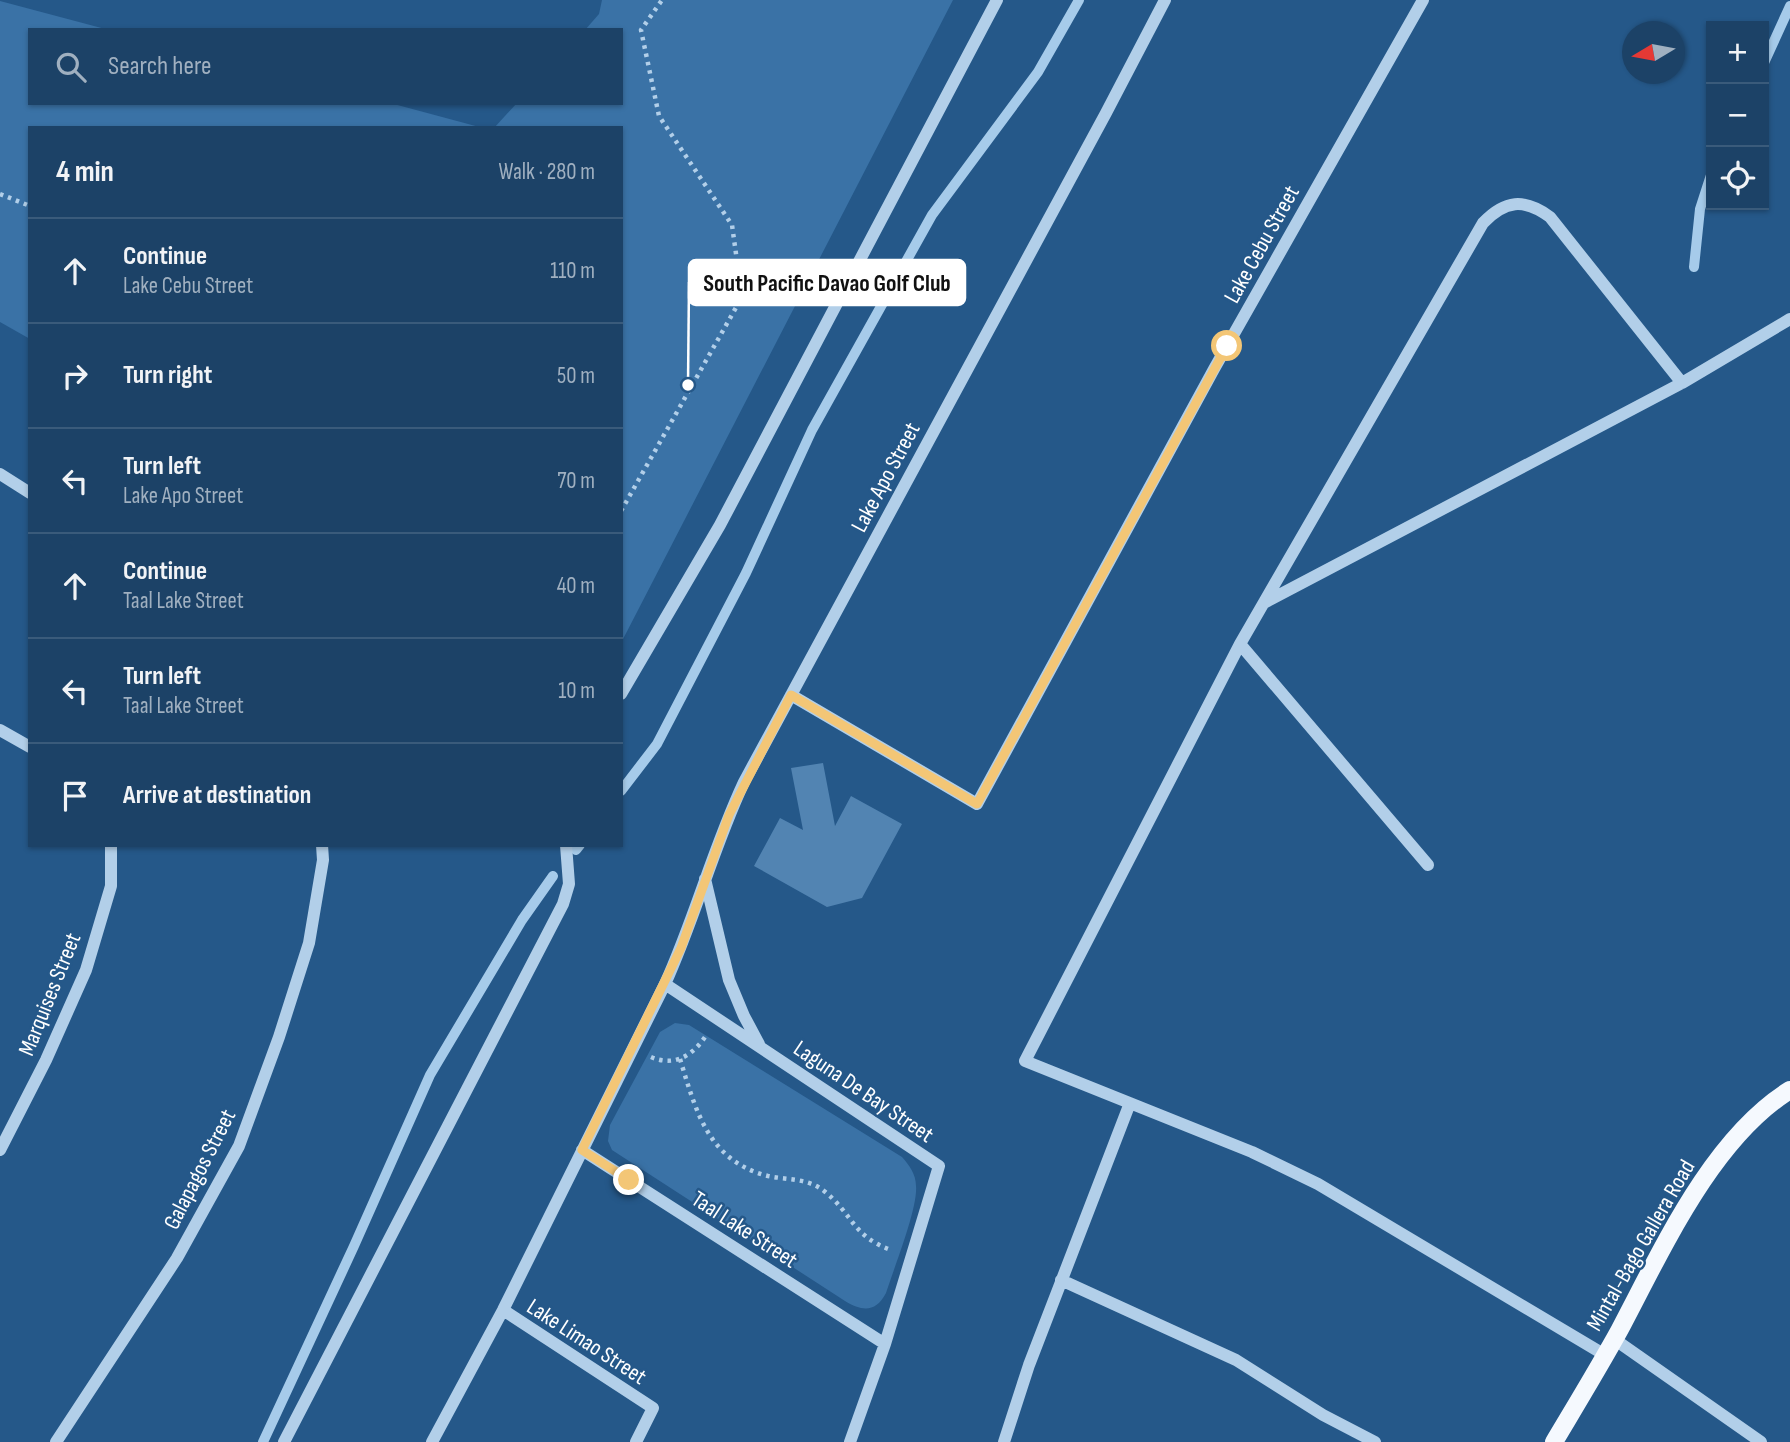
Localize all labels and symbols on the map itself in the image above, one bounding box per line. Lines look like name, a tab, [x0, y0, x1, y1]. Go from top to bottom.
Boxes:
north arrow	[1622, 21, 1685, 84]
street label: Lake Cebu Street	[1218, 181, 1306, 308]
callout: South Pacific Davao Golf Club	[689, 260, 965, 305]
text: South Pacific Davao Golf Club	[703, 269, 951, 298]
route start	[1211, 330, 1242, 361]
street label: Lake Apo Street	[845, 418, 926, 537]
street label: Marquises Street	[13, 929, 87, 1060]
street label: Laguna De Bay Street	[788, 1035, 939, 1149]
street label: Galapagos Street	[158, 1105, 242, 1234]
street label: Mintal-Bago Gallera Road	[1580, 1155, 1701, 1336]
route end	[613, 1164, 644, 1195]
street label: Taal Lake Street	[686, 1185, 803, 1274]
street label: Lake Limao Street	[521, 1293, 651, 1391]

